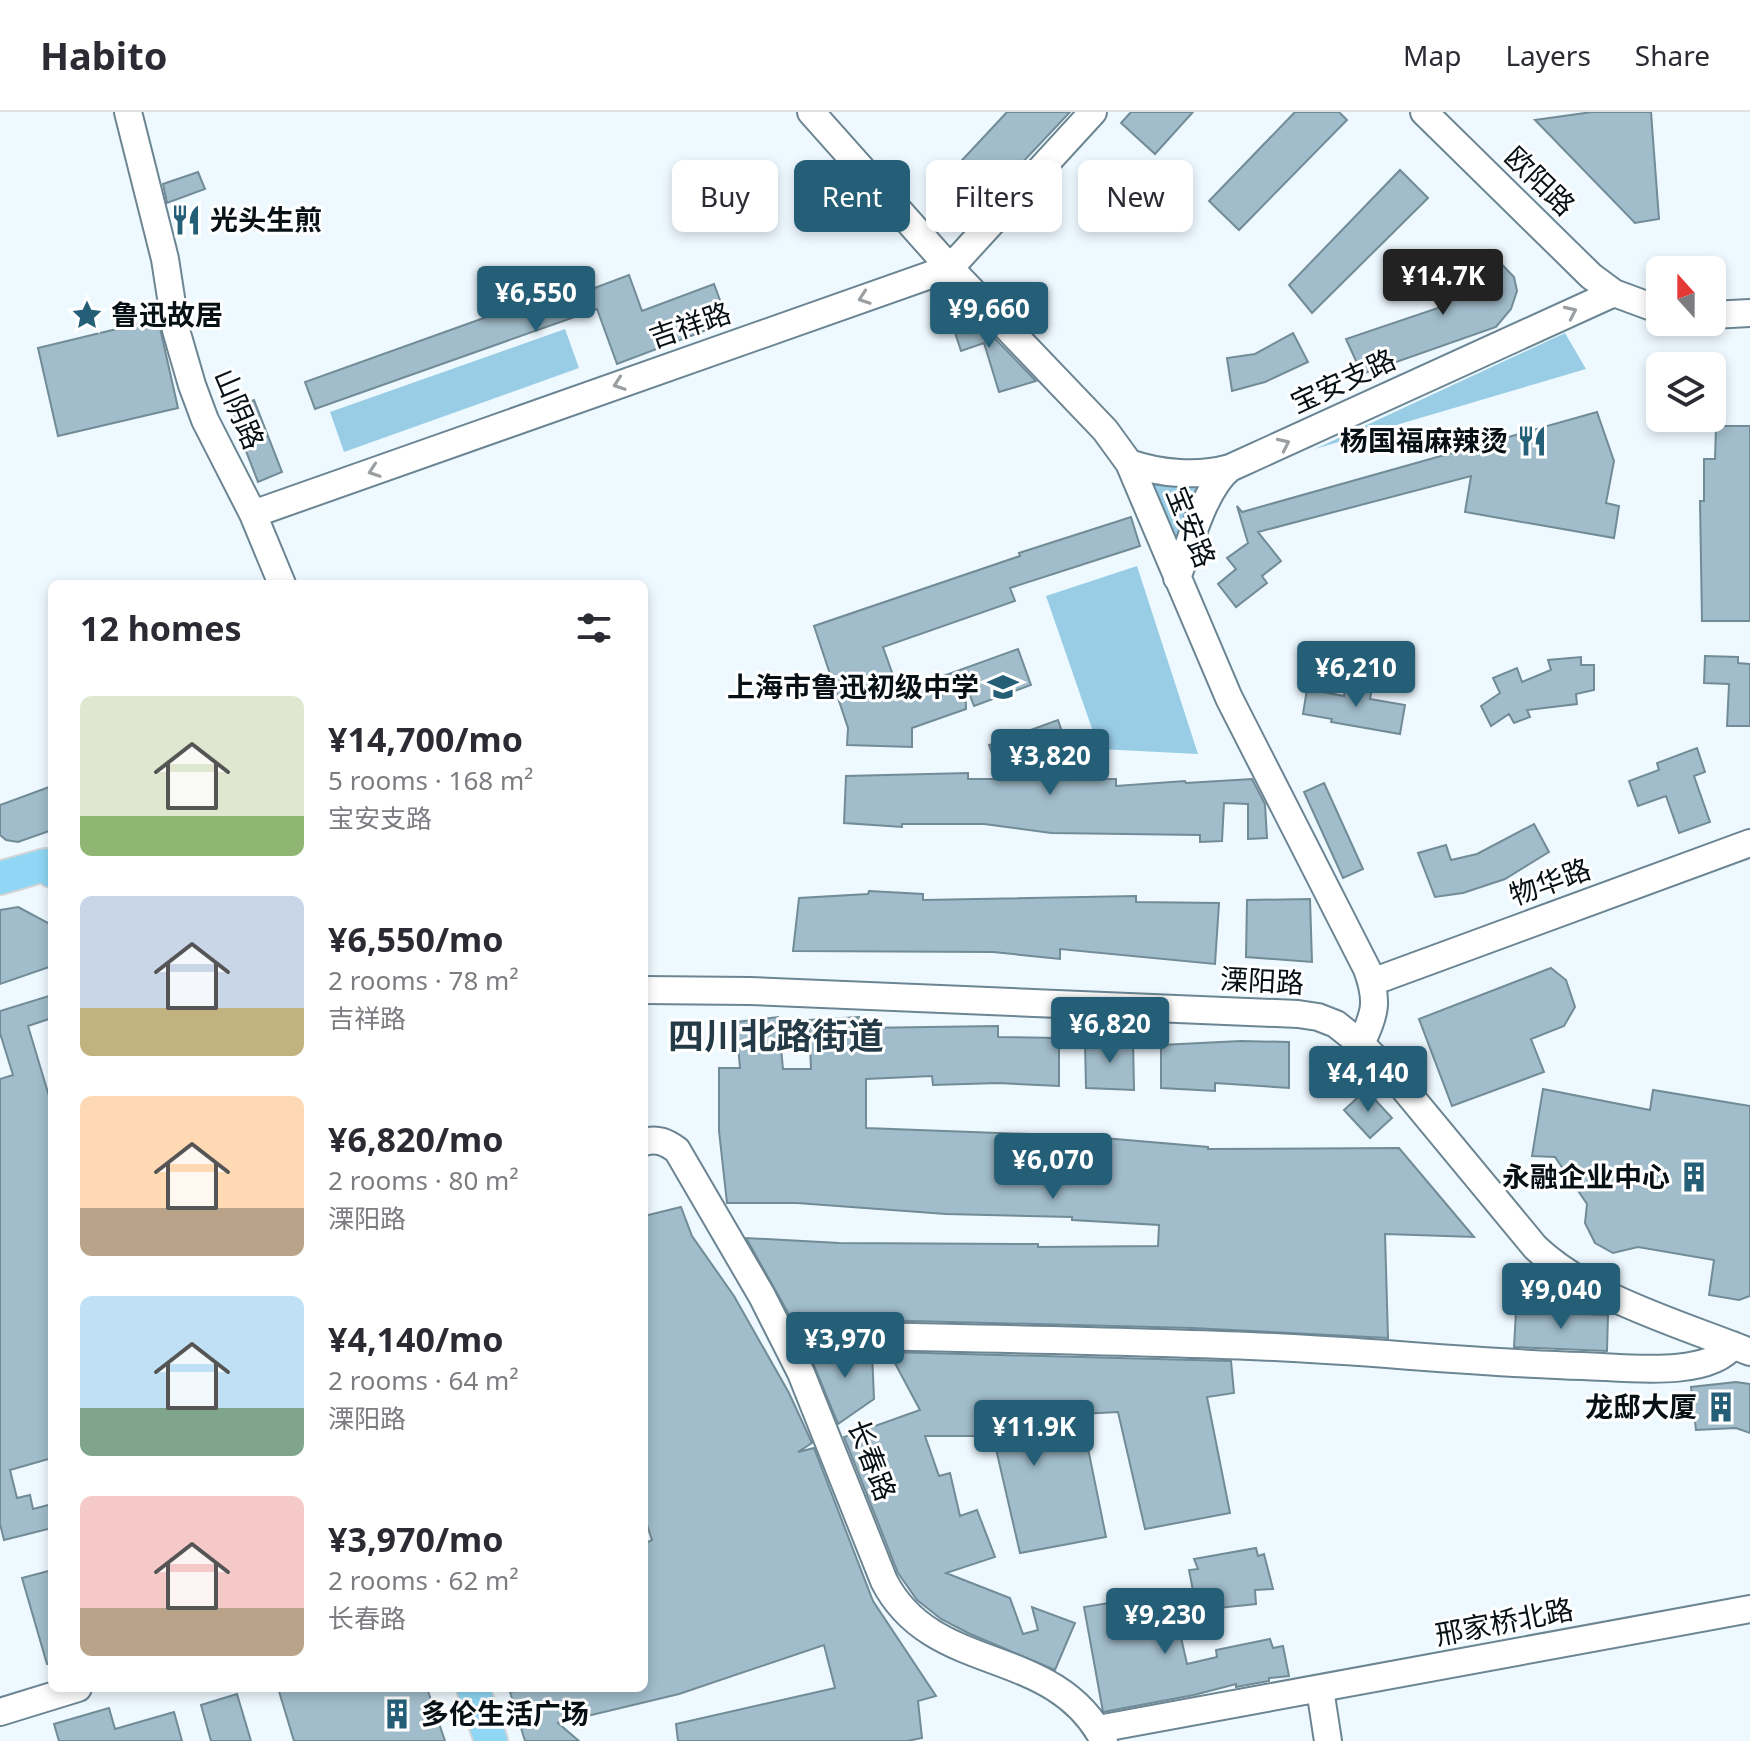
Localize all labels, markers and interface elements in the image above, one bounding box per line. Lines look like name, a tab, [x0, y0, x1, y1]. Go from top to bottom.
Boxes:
text: Habito	[40, 29, 167, 81]
text: Map	[1403, 36, 1461, 74]
text: Layers	[1505, 36, 1591, 74]
text: Share	[1635, 36, 1710, 74]
street label: 欧阳路	[1497, 137, 1584, 223]
chip: Buy	[672, 160, 778, 232]
chip: Rent	[794, 160, 910, 232]
chip: Filters	[926, 160, 1062, 232]
chip: New	[1078, 160, 1193, 232]
place label: 光头生煎	[210, 200, 322, 238]
restaurant icon: 光头生煎	[169, 203, 203, 237]
pin: ¥14.7K	[1378, 249, 1508, 317]
north arrow	[1646, 256, 1726, 336]
map controls	[1646, 256, 1726, 432]
text: ¥14.7K	[1401, 257, 1485, 293]
pin: ¥6,550	[471, 266, 601, 334]
text: ¥6,550	[495, 274, 577, 310]
pin: ¥9,660	[924, 282, 1054, 350]
one-way arrow	[858, 288, 872, 305]
text: ¥9,660	[948, 290, 1030, 326]
street label: 吉祥路	[644, 292, 736, 356]
place label: 鲁迅故居	[111, 295, 223, 333]
place icon: 鲁迅故居	[70, 298, 104, 332]
one-way arrow	[1563, 306, 1578, 322]
street label: 宝安支路	[1284, 339, 1401, 421]
button: layers	[1646, 352, 1726, 432]
street label: 山阴路	[206, 363, 274, 455]
one-way arrow	[613, 375, 627, 391]
place label: 杨国福麻辣烫	[1340, 421, 1508, 459]
restaurant icon: 杨国福麻辣烫	[1515, 424, 1549, 458]
one-way arrow	[1276, 437, 1290, 453]
one-way arrow	[368, 461, 382, 478]
street label: 宝安路	[1159, 481, 1225, 573]
text: 12 homes	[80, 605, 242, 651]
icon: filters	[572, 606, 616, 650]
pin: ¥6,210	[1291, 641, 1421, 709]
text: ¥6,210	[1315, 649, 1397, 685]
place label: 上海市鲁迅初级中学	[727, 667, 979, 705]
school or university icon: 上海市鲁迅初级中学	[986, 670, 1020, 704]
text: ¥14,700/mo	[328, 716, 523, 762]
icon: home	[144, 728, 240, 824]
pin: ¥3,820	[985, 729, 1115, 797]
text: ¥3,820	[1009, 737, 1091, 773]
text: 5 rooms · 168 m²	[328, 762, 533, 798]
text: 宝安支路	[328, 800, 432, 836]
street label: 物华路	[1504, 849, 1596, 913]
text: ¥6,550/mo	[328, 916, 503, 962]
icon: home	[144, 928, 240, 1024]
street label: 溧阳路	[1219, 959, 1305, 1001]
text: 2 rooms · 78 m²	[328, 962, 518, 998]
pin: ¥6,820	[1045, 997, 1175, 1065]
text: 吉祥路	[328, 1000, 406, 1036]
text: ¥6,820	[1069, 1005, 1151, 1041]
district label: 四川北路街道	[668, 1011, 884, 1060]
pin: ¥4,140	[1303, 1046, 1433, 1114]
text: ¥4,140	[1327, 1054, 1409, 1090]
text: ¥6,820/mo	[328, 1116, 503, 1162]
icon: home	[144, 1128, 240, 1224]
pin: ¥6,070	[988, 1133, 1118, 1201]
text: ¥6,070	[1012, 1141, 1094, 1177]
place label: 永融企业中心	[1502, 1157, 1670, 1195]
building icon: 永融企业中心	[1677, 1160, 1711, 1194]
text: 2 rooms · 80 m²	[328, 1162, 518, 1198]
text: 溧阳路	[328, 1200, 406, 1236]
pin: ¥9,040	[1496, 1263, 1626, 1331]
text: ¥9,040	[1520, 1271, 1602, 1307]
pin: ¥3,970	[780, 1312, 910, 1380]
text: ¥4,140/mo	[328, 1316, 503, 1362]
text: ¥3,970	[804, 1320, 886, 1356]
icon: home	[144, 1328, 240, 1424]
text: 2 rooms · 64 m²	[328, 1362, 518, 1398]
place label: 龙邸大厦	[1585, 1387, 1697, 1425]
building icon: 龙邸大厦	[1704, 1390, 1738, 1424]
text: 溧阳路	[328, 1400, 406, 1436]
pin: ¥11.9K	[969, 1400, 1099, 1468]
text: ¥11.9K	[992, 1408, 1076, 1444]
street label: 长春路	[840, 1414, 906, 1506]
text: ¥3,970/mo	[328, 1516, 503, 1562]
icon: home	[144, 1528, 240, 1624]
text: 2 rooms · 62 m²	[328, 1562, 518, 1598]
pin: ¥9,230	[1100, 1588, 1230, 1656]
street label: 邢家桥北路	[1431, 1589, 1576, 1653]
text: ¥9,230	[1124, 1596, 1206, 1632]
text: 长春路	[328, 1600, 406, 1636]
place label: 多伦生活广场	[421, 1694, 589, 1732]
building icon: 多伦生活广场	[380, 1697, 414, 1731]

